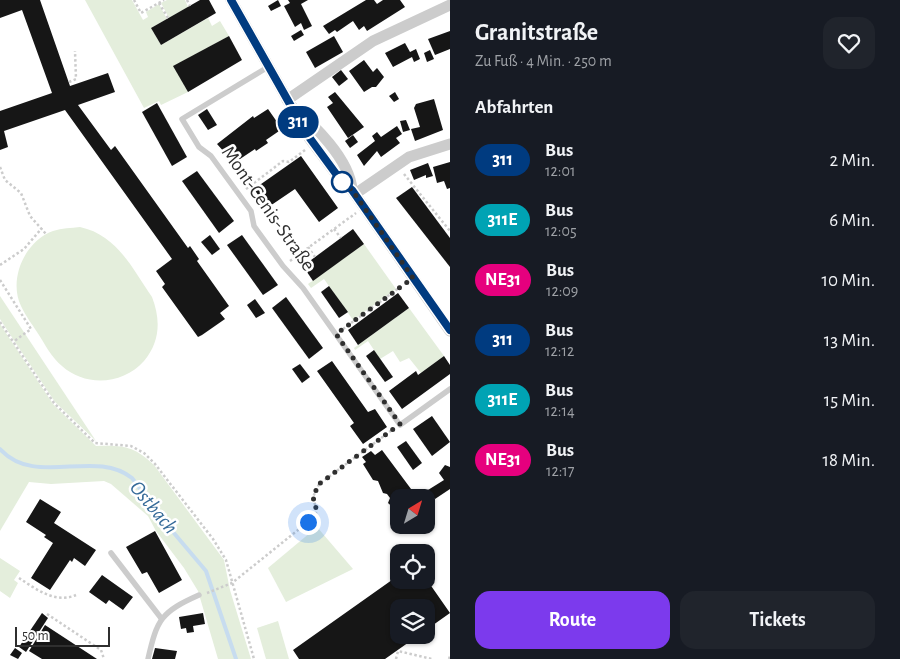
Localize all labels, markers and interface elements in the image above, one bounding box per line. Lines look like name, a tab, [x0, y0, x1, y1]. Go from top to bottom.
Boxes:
button: heart	[823, 17, 875, 69]
text: Granitstraße	[475, 21, 598, 45]
text: Zu Fuß · 4 Min. · 250 m	[475, 53, 612, 69]
text: Abfahrten	[475, 98, 553, 117]
line badge: 311	[269, 106, 327, 138]
text: 311	[288, 113, 308, 131]
text: Bus	[545, 141, 573, 160]
street label: Mont-Cenis-Straße	[218, 143, 319, 275]
text: 311	[492, 151, 513, 169]
text: 2 Min.	[829, 151, 875, 170]
text: 12:01	[545, 163, 575, 179]
unlabelled marker	[331, 171, 353, 193]
text: Bus	[545, 201, 573, 220]
text: 311E	[488, 211, 517, 229]
text: 6 Min.	[829, 211, 875, 230]
text: 12:05	[545, 223, 577, 239]
text: Bus	[546, 261, 574, 280]
text: NE31	[485, 271, 521, 289]
text: 10 Min.	[822, 271, 875, 290]
text: 12:09	[546, 283, 578, 299]
text: Bus	[545, 321, 573, 340]
text: 311	[492, 331, 513, 349]
text: 13 Min.	[824, 331, 875, 350]
text: 12:12	[545, 343, 574, 359]
text: Bus	[545, 381, 573, 400]
text: 311E	[488, 391, 517, 409]
text: 15 Min.	[824, 391, 875, 410]
text: 12:14	[545, 403, 575, 419]
text: Bus	[546, 441, 574, 460]
text: NE31	[485, 451, 521, 469]
text: 18 Min.	[823, 451, 875, 470]
text: 12:17	[546, 463, 575, 479]
water label: Ostbach	[126, 477, 182, 538]
north arrow	[390, 489, 435, 534]
map controls	[390, 489, 435, 644]
your location	[296, 510, 321, 535]
button: locate	[390, 544, 435, 589]
button: Route	[475, 591, 670, 649]
button: Tickets	[680, 591, 875, 649]
button: layers	[390, 599, 435, 644]
scale bar	[15, 624, 110, 647]
text: 50 m	[22, 629, 49, 643]

